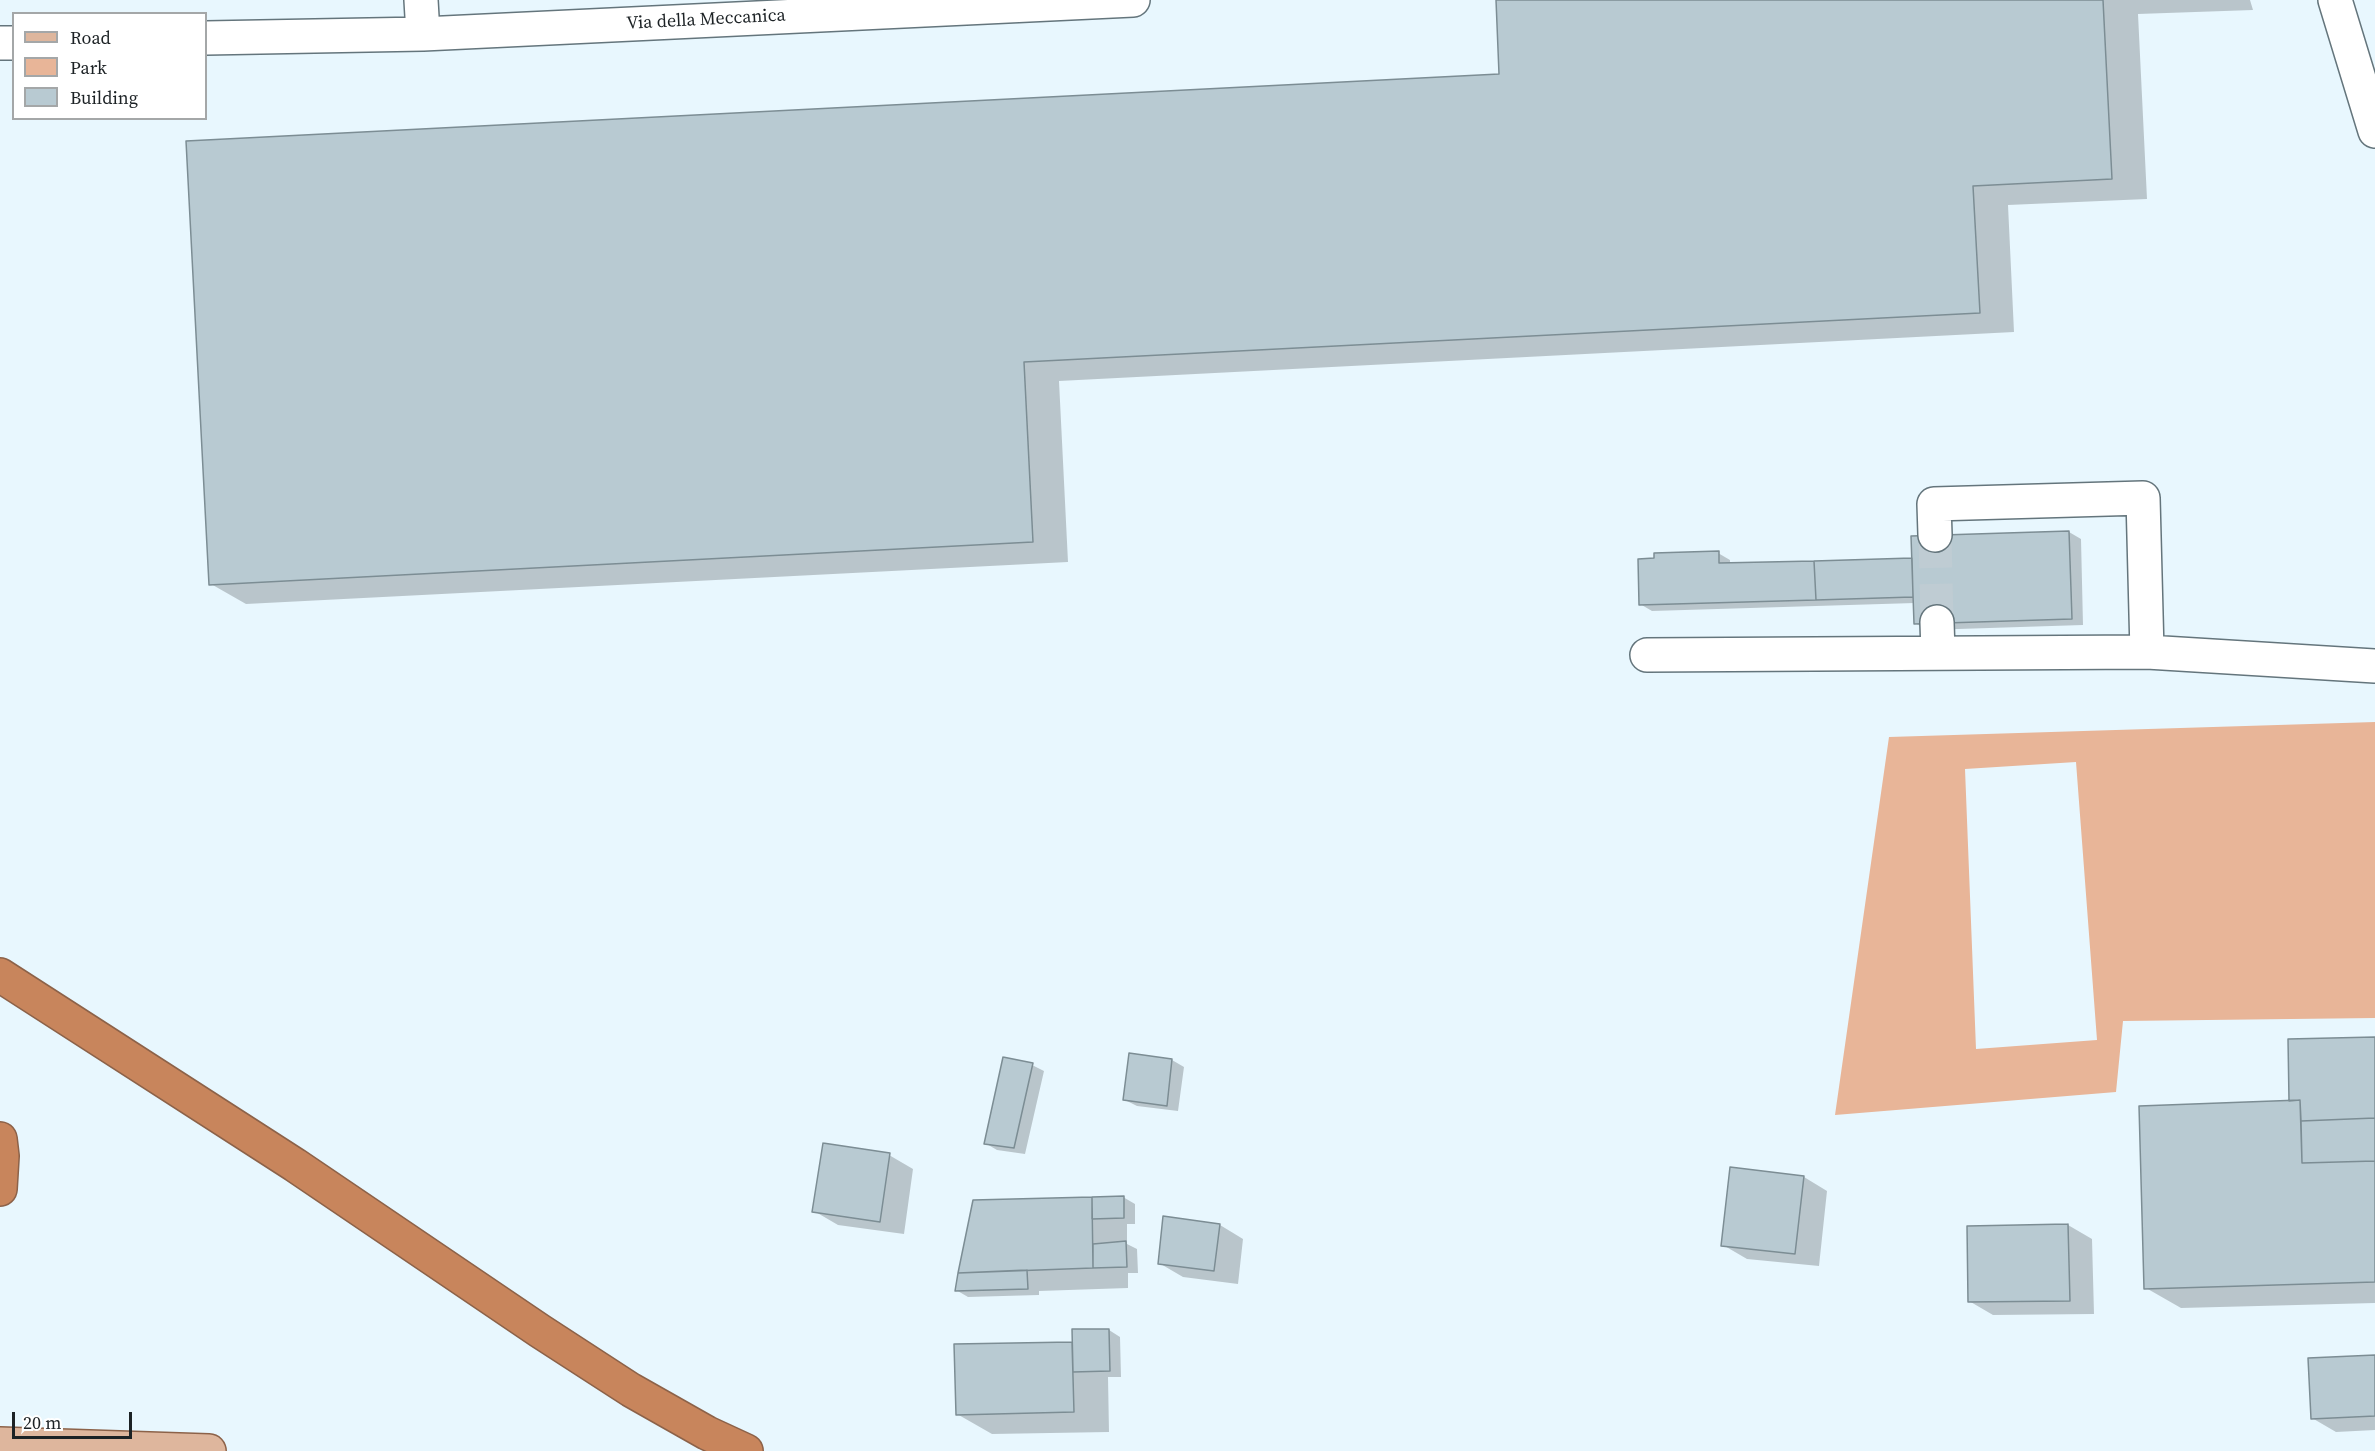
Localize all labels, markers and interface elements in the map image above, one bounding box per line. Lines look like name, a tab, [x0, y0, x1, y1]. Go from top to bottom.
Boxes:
street label: Via della Meccanica	[626, 5, 786, 35]
legend	[12, 12, 207, 120]
text: Road	[70, 25, 111, 50]
text: Park	[70, 55, 107, 80]
text: Building	[70, 85, 138, 110]
scale bar	[15, 1400, 135, 1438]
text: 20 m	[23, 1410, 61, 1435]

